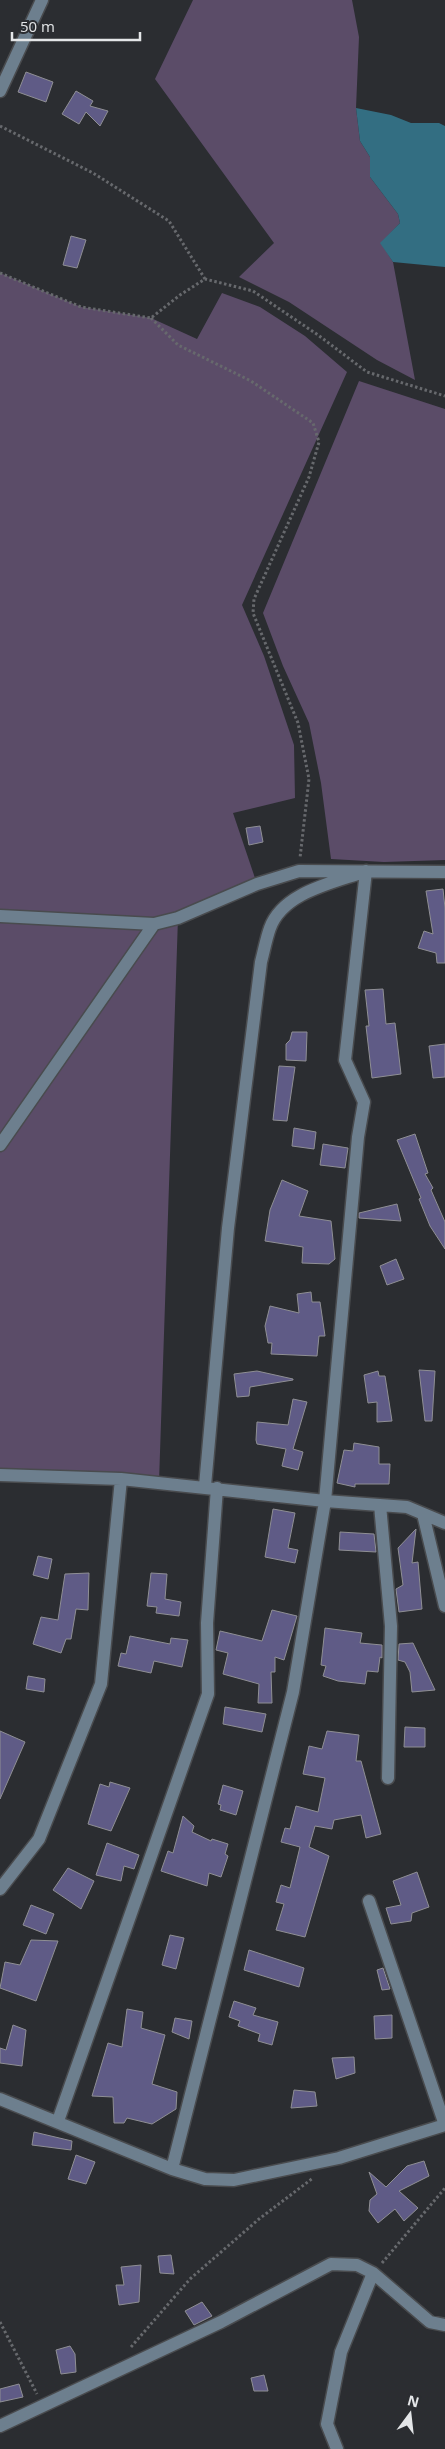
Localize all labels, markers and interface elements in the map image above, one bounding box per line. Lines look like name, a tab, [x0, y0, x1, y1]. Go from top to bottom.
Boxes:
scale bar	[12, 10, 140, 42]
text: 50 m	[20, 16, 55, 36]
north arrow	[385, 2389, 435, 2439]
text: N	[406, 2390, 421, 2412]

